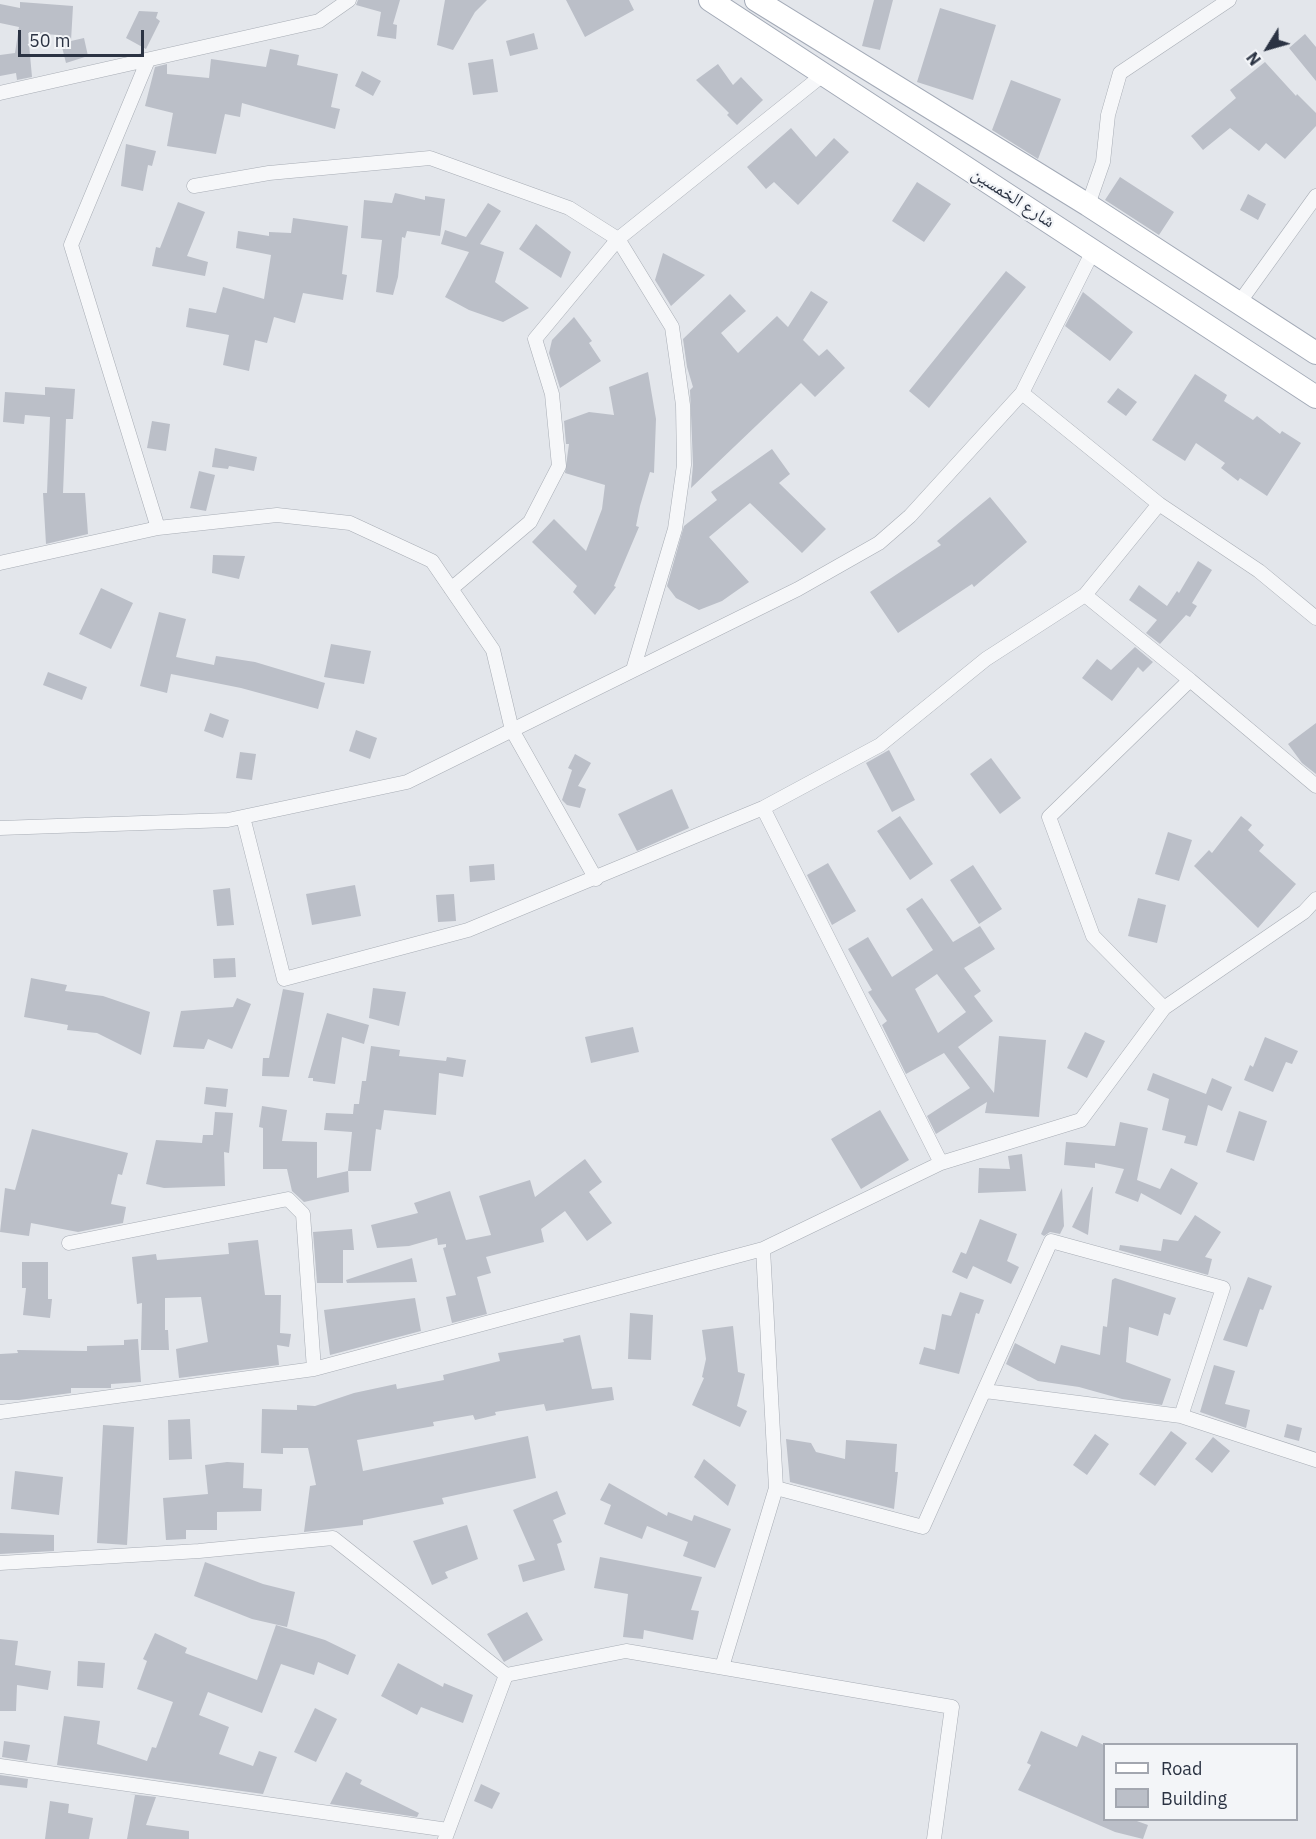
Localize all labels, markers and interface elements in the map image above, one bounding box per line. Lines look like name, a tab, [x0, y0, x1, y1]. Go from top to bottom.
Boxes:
scale bar	[21, 18, 147, 56]
north arrow	[1238, 18, 1298, 78]
text: 50 m	[29, 29, 71, 52]
text: N	[1242, 48, 1265, 69]
street label: شارع الخمسين	[967, 163, 1059, 233]
legend	[1103, 1743, 1298, 1821]
text: Road	[1161, 1757, 1202, 1780]
text: Building	[1161, 1787, 1227, 1810]

